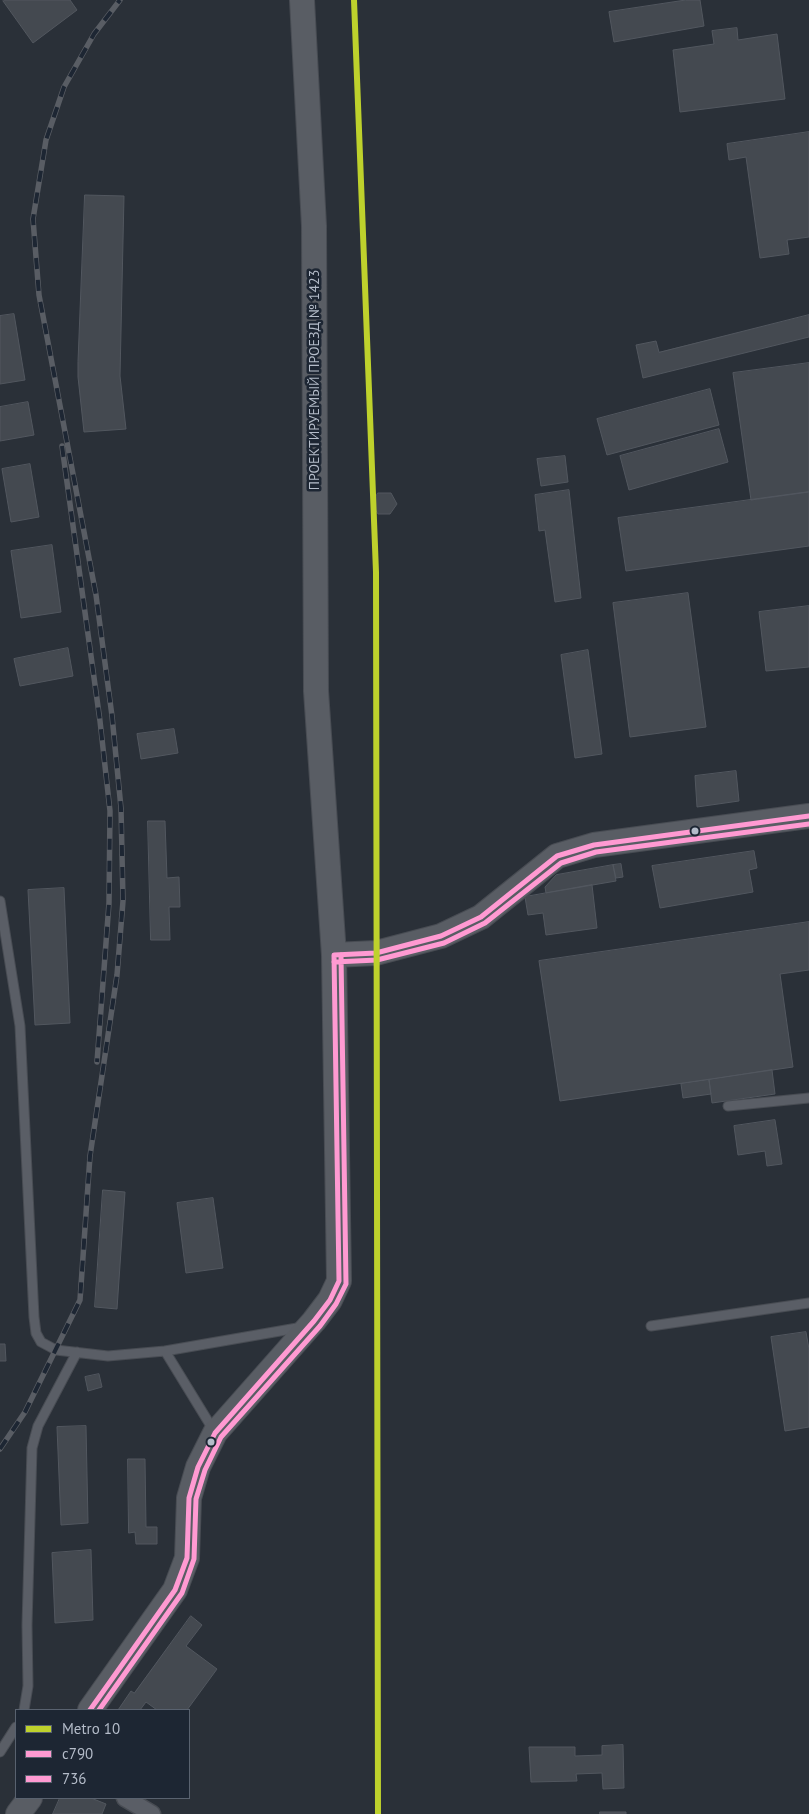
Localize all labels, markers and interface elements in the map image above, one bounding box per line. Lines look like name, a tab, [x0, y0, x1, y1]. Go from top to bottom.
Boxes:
street label: ПРОЕКТИРУЕМЫЙ ПРОЕЗД № 1423	[307, 270, 323, 490]
unlabelled marker	[690, 826, 700, 836]
unlabelled marker	[206, 1437, 216, 1447]
legend	[15, 1709, 190, 1799]
text: Metro 10	[62, 1719, 120, 1738]
text: с790	[62, 1744, 93, 1763]
text: 736	[62, 1769, 87, 1788]

